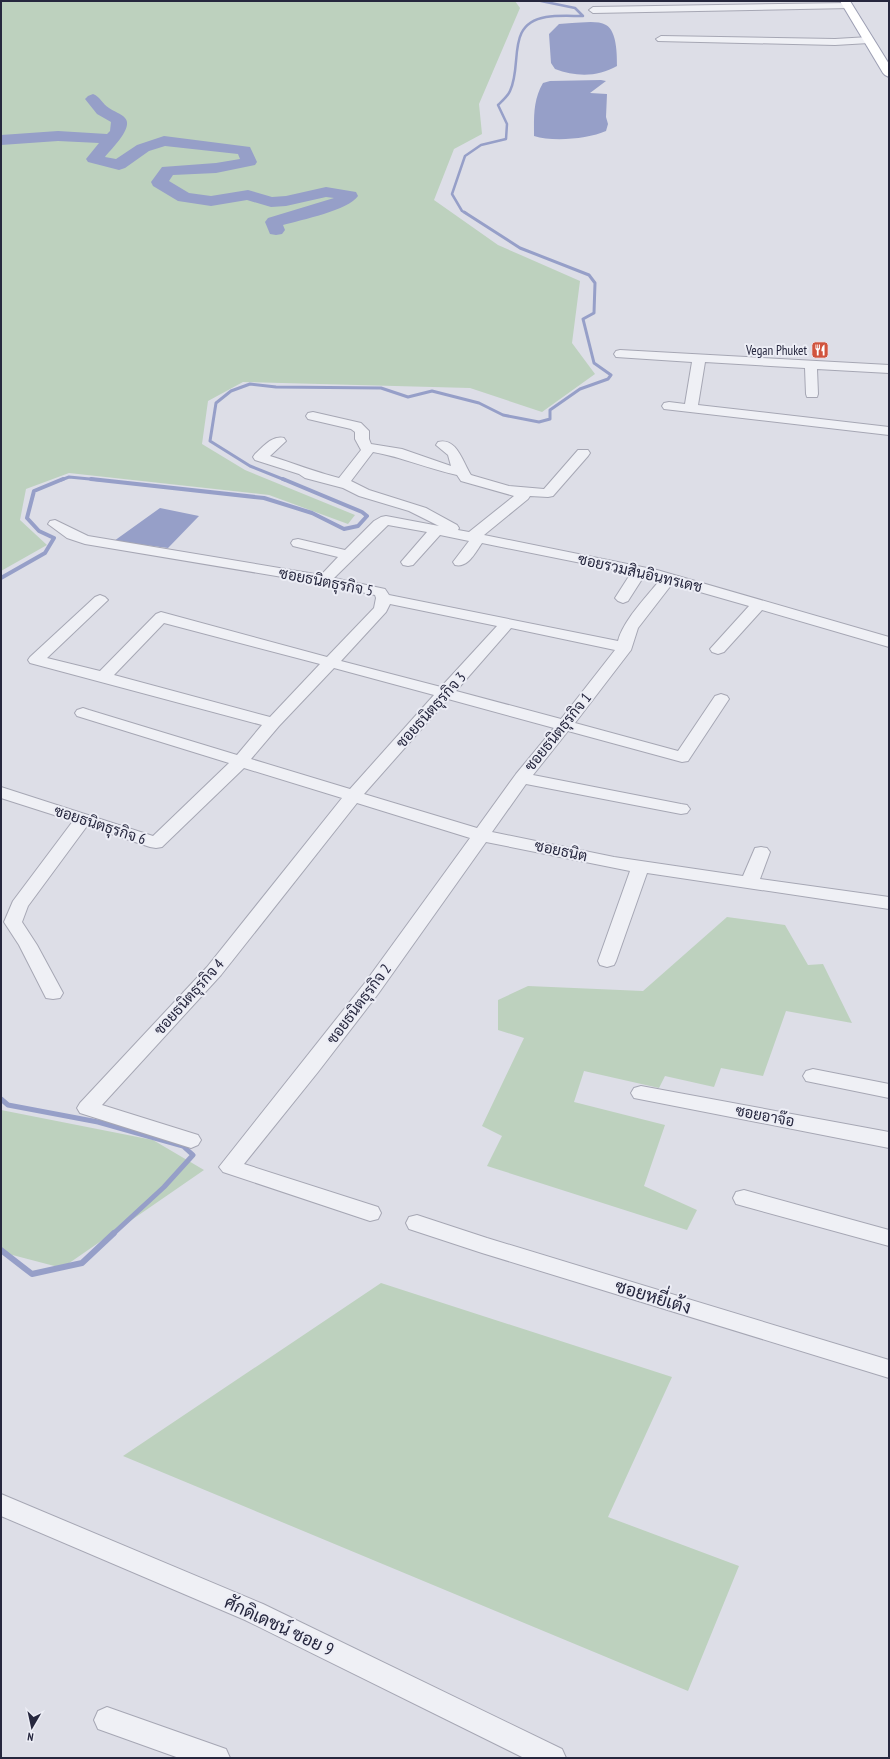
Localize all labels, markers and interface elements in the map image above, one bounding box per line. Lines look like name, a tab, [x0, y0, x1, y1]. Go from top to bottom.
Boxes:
restaurant icon: Vegan Phuket	[810, 340, 830, 360]
place label: Vegan Phuket	[745, 342, 807, 359]
street label: ซอยรวมสินอินทรเดช	[576, 549, 704, 596]
street label: ซอยธนิตธุรกิจ 5	[277, 563, 375, 602]
street label: ซอยธนิตธุรกิจ 3	[392, 668, 471, 753]
street label: ซอยธนิตธุรกิจ 1	[520, 689, 597, 776]
street label: ซอยธนิตธุรกิจ 6	[51, 801, 149, 850]
street label: ซอยธนิต	[533, 836, 589, 865]
street label: ซอยธนิตธุรกิจ 4	[150, 955, 229, 1040]
street label: ซอยธนิตธุรกิจ 2	[322, 960, 397, 1049]
street label: ซอยอาจ๊อ	[734, 1100, 796, 1131]
street label: ซอยหยี่เต้ง	[612, 1270, 695, 1319]
street label: ศักดิเดชน์ ซอย 9	[221, 1589, 338, 1661]
north arrow	[12, 1707, 52, 1747]
text: N	[26, 1729, 34, 1744]

